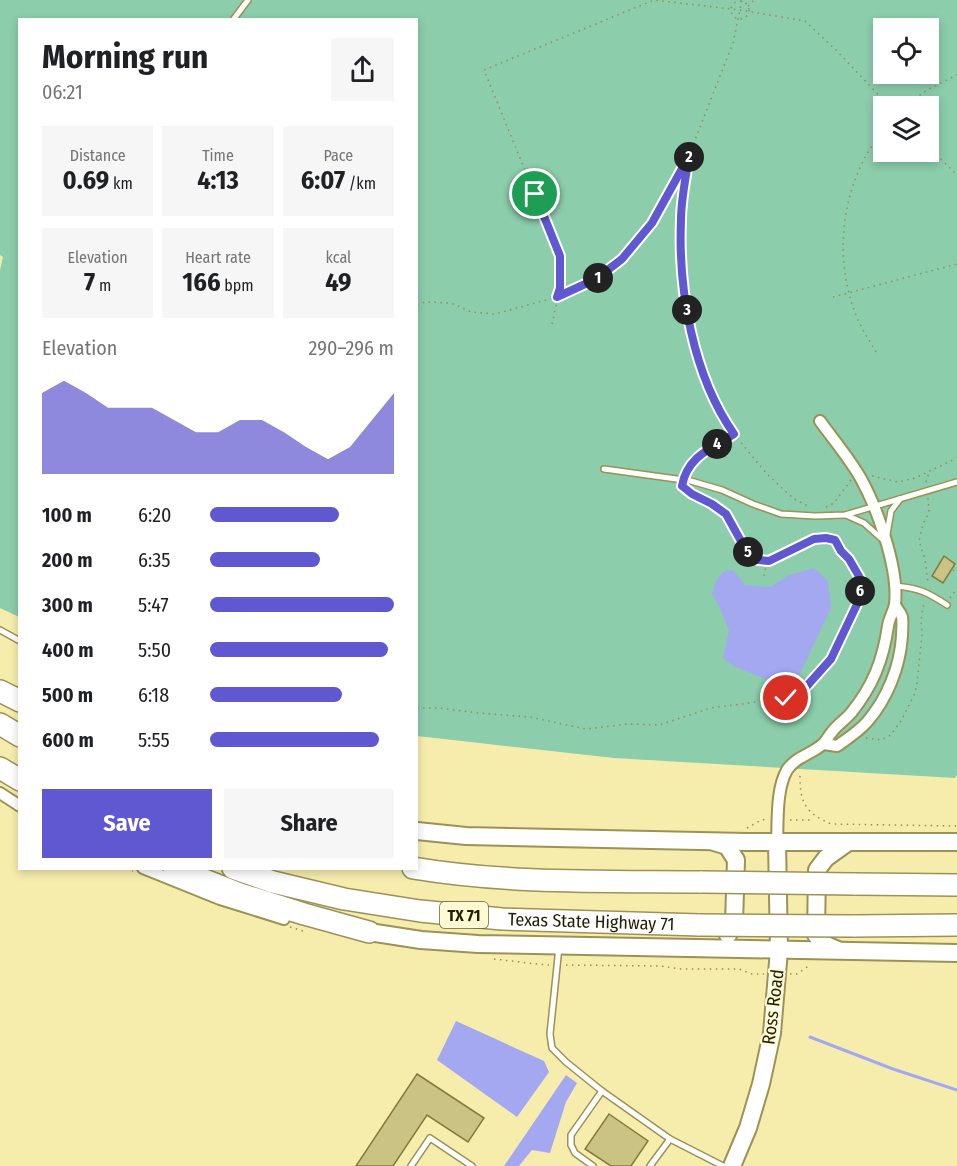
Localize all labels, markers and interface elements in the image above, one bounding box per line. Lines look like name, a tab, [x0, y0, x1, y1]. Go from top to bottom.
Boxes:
map controls	[873, 18, 939, 162]
button: locate	[873, 18, 939, 84]
text: Morning run	[42, 37, 208, 77]
button: share	[331, 38, 394, 101]
text: 06:21	[42, 80, 83, 104]
button: layers	[873, 96, 939, 162]
pin: 2	[674, 142, 704, 172]
text: Distance	[70, 146, 126, 165]
text: Time	[202, 146, 234, 165]
text: Pace	[323, 146, 353, 165]
text: 2	[685, 147, 693, 166]
text: 0.69	[63, 165, 109, 196]
text: 4:13	[197, 165, 239, 196]
text: 6:07	[301, 165, 345, 196]
pin	[509, 168, 560, 219]
text: km	[109, 174, 133, 193]
text: /km	[345, 174, 376, 193]
icon: arrive	[518, 177, 551, 210]
text: Elevation	[68, 248, 128, 267]
text: Heart rate	[185, 248, 251, 267]
text: kcal	[325, 248, 351, 267]
pin: 1	[583, 263, 613, 293]
text: 7	[84, 267, 95, 298]
text: 166	[182, 267, 221, 298]
text: 49	[325, 267, 352, 298]
text: 1	[595, 268, 601, 287]
text: m	[95, 276, 111, 295]
text: bpm	[221, 276, 254, 295]
pin: 3	[672, 295, 702, 325]
text: 3	[683, 300, 691, 319]
text: Elevation	[42, 336, 117, 360]
text: 290–296 m	[309, 336, 394, 360]
pin: 4	[702, 429, 732, 459]
text: 4	[713, 434, 721, 453]
text: 100 m	[42, 503, 92, 527]
text: 6:20	[138, 503, 171, 527]
pin: 5	[733, 537, 763, 567]
text: 5	[744, 542, 752, 561]
text: 200 m	[42, 548, 93, 572]
text: 6:35	[138, 548, 171, 572]
pin: 6	[845, 576, 875, 606]
text: 6	[856, 581, 864, 600]
text: 300 m	[42, 593, 93, 617]
text: 5:47	[138, 593, 169, 617]
text: 400 m	[42, 638, 94, 662]
text: 5:50	[138, 638, 171, 662]
pin	[760, 672, 811, 723]
icon: check	[769, 681, 802, 714]
text: 500 m	[42, 683, 93, 707]
text: 6:18	[138, 683, 169, 707]
text: 600 m	[42, 728, 94, 752]
text: 5:55	[138, 728, 170, 752]
button: Save	[42, 789, 212, 858]
button: Share	[224, 789, 394, 858]
road number: TX 71	[440, 902, 488, 928]
street label: Texas State Highway 71	[508, 908, 675, 935]
street label: Ross Road	[757, 968, 789, 1046]

